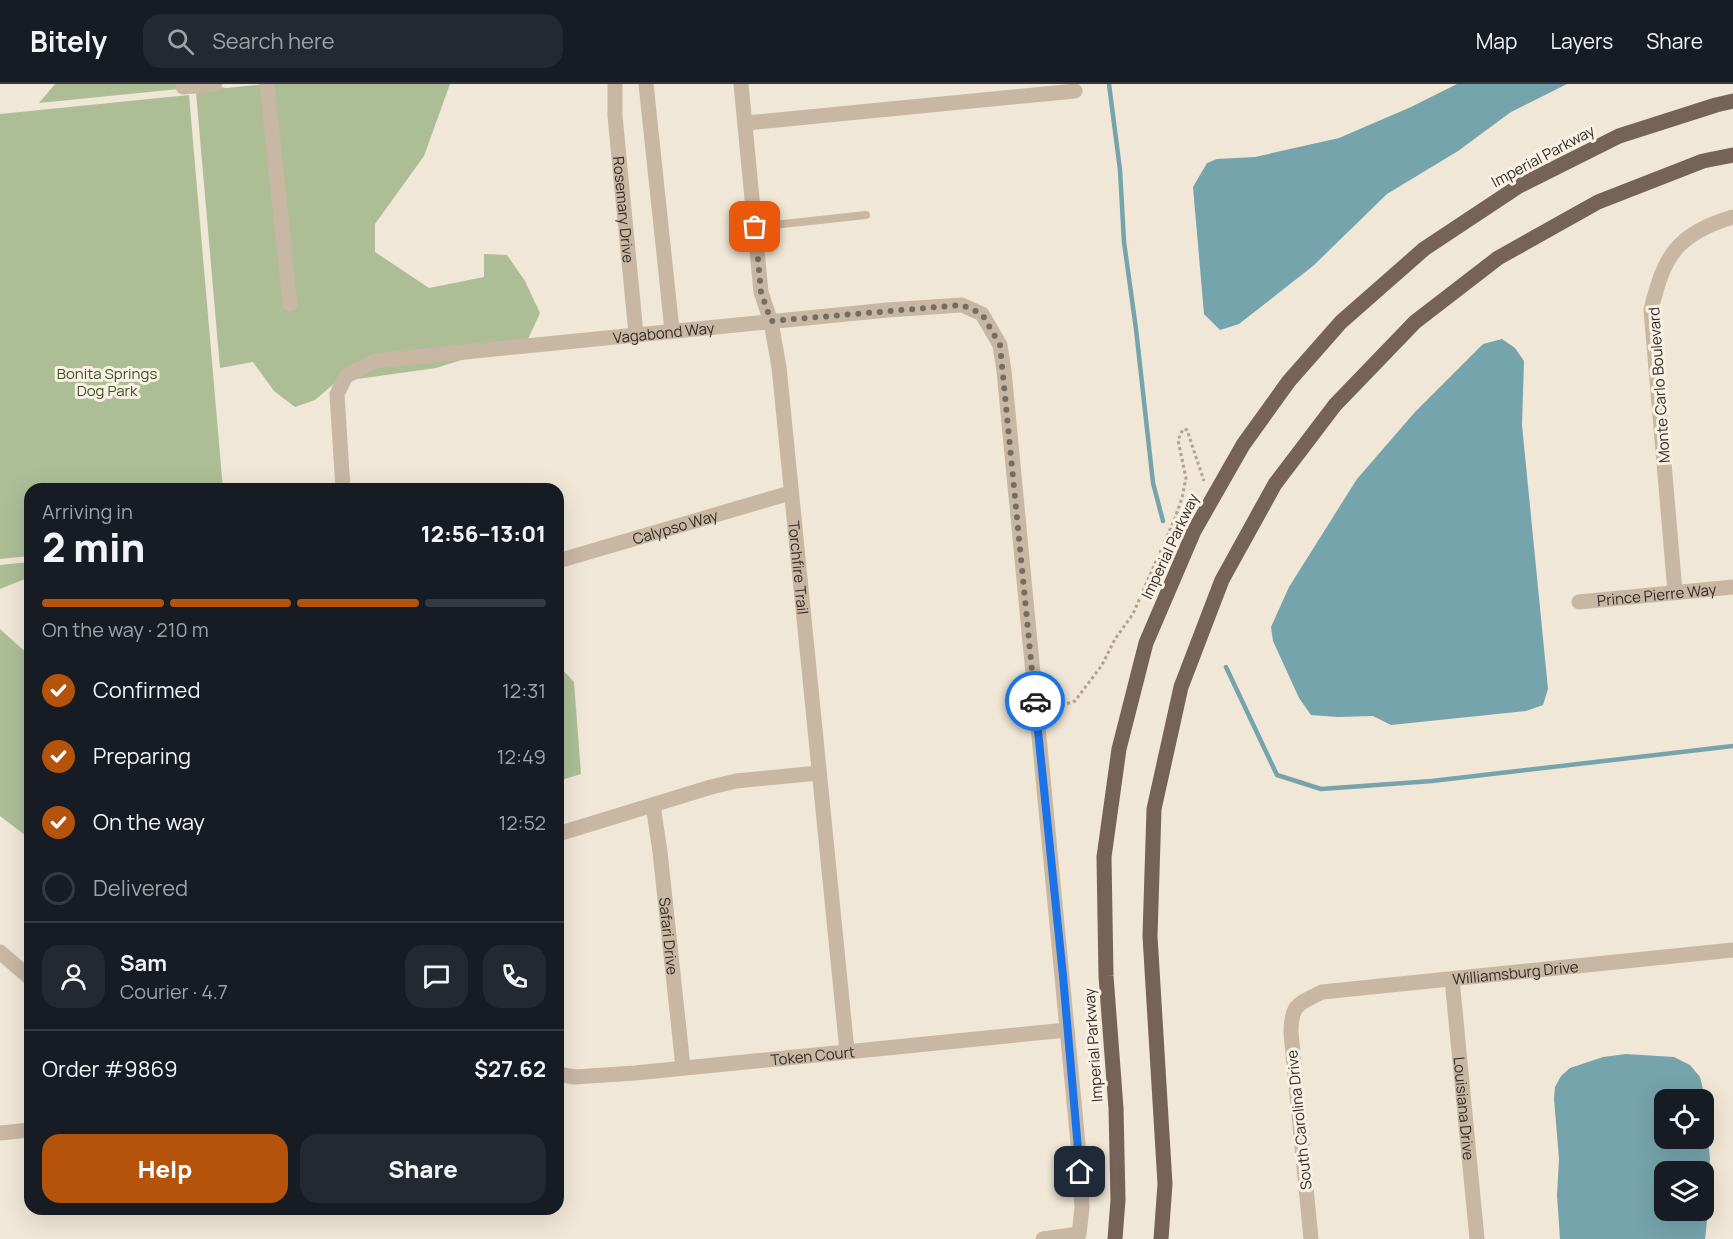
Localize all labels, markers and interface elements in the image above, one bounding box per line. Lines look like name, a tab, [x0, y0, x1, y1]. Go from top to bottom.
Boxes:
search box	[143, 14, 563, 68]
text: Bitely	[30, 22, 107, 60]
icon: search	[164, 25, 197, 58]
text: Search here	[212, 26, 335, 56]
text: Map	[1476, 27, 1517, 55]
text: Layers	[1550, 27, 1613, 55]
text: Share	[1646, 27, 1703, 55]
street label: Imperial Parkway	[1488, 120, 1598, 192]
street label: Rosemary Drive	[608, 155, 640, 264]
pin	[729, 201, 780, 252]
icon: bag	[738, 210, 771, 243]
street label: Monte Carlo Boulevard	[1643, 306, 1675, 464]
street label: Vagabond Way	[612, 317, 715, 348]
park label: Bonita Springs Dog Park	[57, 363, 157, 401]
street label: Imperial Parkway	[1136, 490, 1204, 602]
text: Arriving in	[42, 498, 133, 525]
street label: Calypso Way	[630, 504, 720, 549]
text: 12:56–13:01	[421, 519, 546, 549]
text: 2 min	[42, 520, 145, 574]
street label: Torchfire Trail	[784, 520, 814, 615]
street label: Prince Pierre Way	[1596, 578, 1717, 611]
text: On the way · 210 m	[42, 616, 209, 643]
courier	[1005, 671, 1065, 731]
icon: check	[42, 674, 75, 707]
text: Confirmed	[93, 675, 201, 705]
text: 12:31	[502, 677, 546, 704]
icon: car	[1019, 685, 1052, 718]
icon: check	[42, 740, 75, 773]
text: Preparing	[93, 741, 191, 771]
text: 12:49	[497, 743, 546, 770]
icon: check	[42, 806, 75, 839]
text: On the way	[93, 807, 205, 837]
text: 12:52	[498, 809, 546, 836]
text: Delivered	[93, 873, 188, 903]
street label: Safari Drive	[654, 896, 684, 976]
button: person	[42, 945, 105, 1008]
button: chat	[405, 945, 468, 1008]
button: phone	[483, 945, 546, 1008]
text: Sam	[120, 948, 167, 978]
street label: Williamsburg Drive	[1451, 955, 1580, 989]
text: Courier · 4.7	[120, 978, 228, 1005]
street label: Imperial Parkway	[1079, 987, 1107, 1103]
street label: Token Court	[770, 1041, 856, 1070]
street label: South Carolina Drive	[1281, 1049, 1317, 1191]
text: Order #9869	[42, 1054, 178, 1084]
text: $27.62	[474, 1054, 546, 1084]
street label: Louisiana Drive	[1449, 1056, 1480, 1161]
map controls	[1654, 1089, 1714, 1221]
button: locate	[1654, 1089, 1714, 1149]
button: Help	[42, 1134, 288, 1203]
button: Share	[300, 1134, 546, 1203]
pin	[1054, 1146, 1105, 1197]
icon: home	[1063, 1155, 1096, 1188]
button: layers	[1654, 1161, 1714, 1221]

